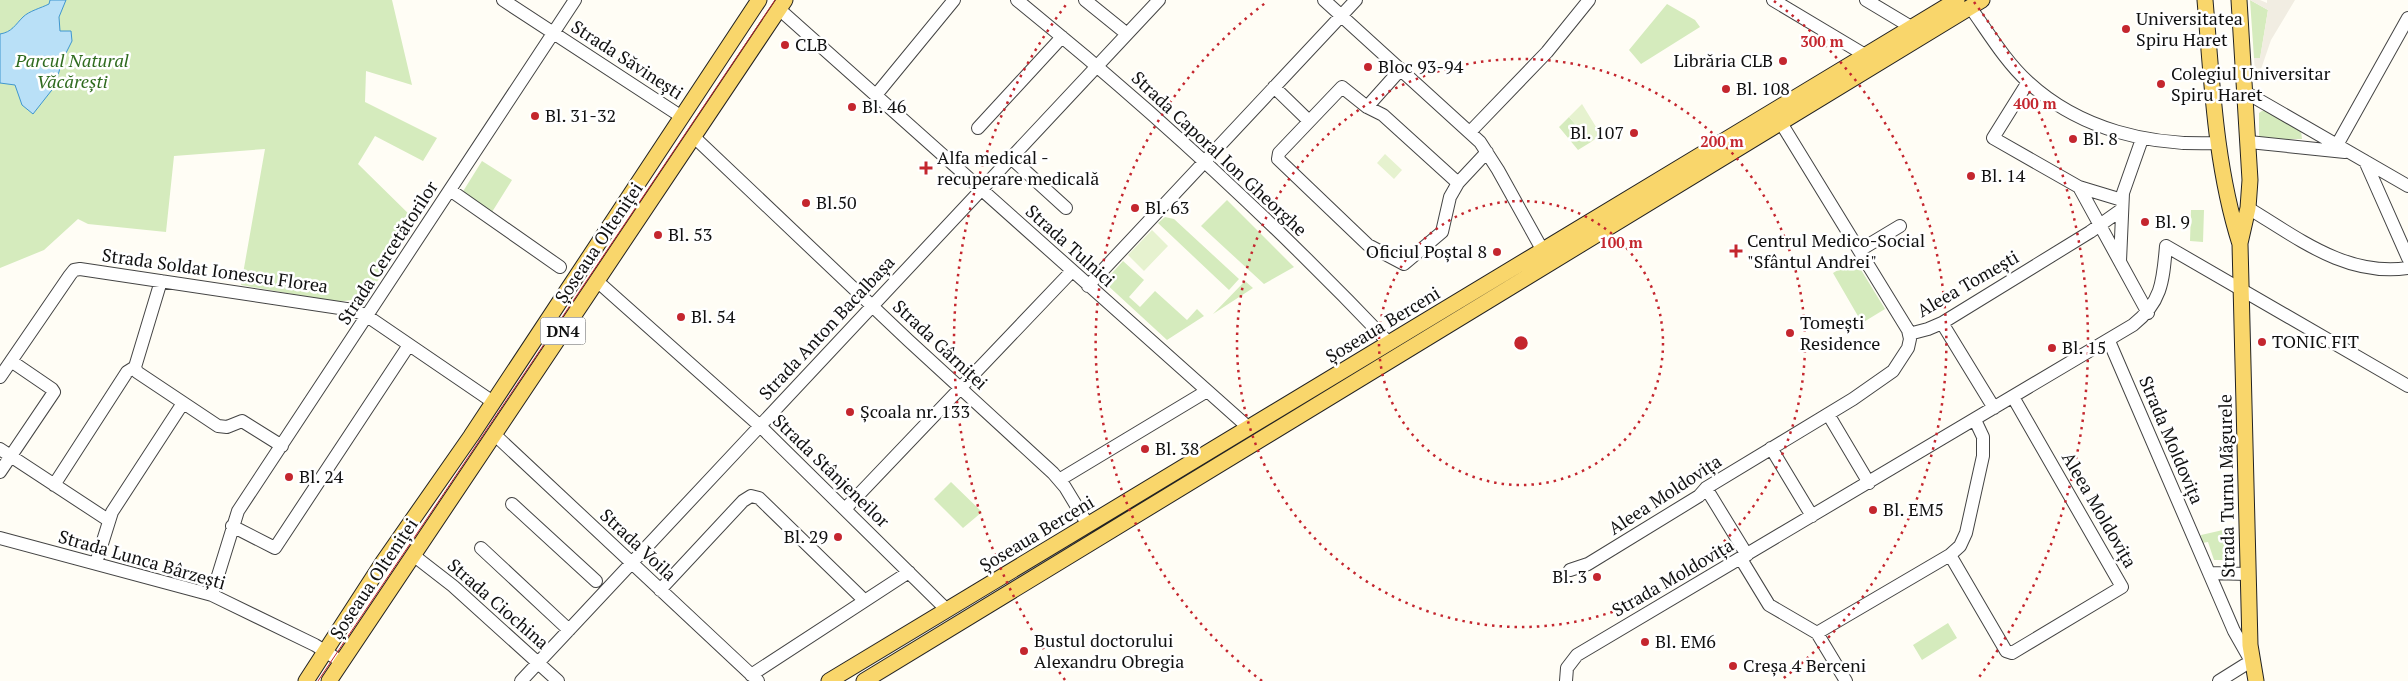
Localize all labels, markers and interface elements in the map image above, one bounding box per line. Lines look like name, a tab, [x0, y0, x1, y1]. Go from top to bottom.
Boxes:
place label: Universitatea Spiru Haret	[2136, 6, 2243, 51]
street label: Strada Săvinești	[567, 14, 688, 104]
marker: Universitatea Spiru Haret	[2120, 23, 2132, 35]
text: 300 m	[1800, 31, 1844, 51]
place label: CLB	[795, 32, 828, 56]
marker: CLB	[779, 39, 791, 51]
park label: Parcul Natural Văcărești	[14, 48, 129, 93]
place label: Librăria CLB	[1674, 48, 1773, 72]
place label: Bloc 93-94	[1378, 54, 1464, 78]
marker: Librăria CLB	[1777, 55, 1789, 67]
marker: Bloc 93-94	[1362, 61, 1374, 73]
place label: Colegiul Universitar Spiru Haret	[2171, 61, 2331, 106]
street label: Strada Caporal Ion Gheorghe	[1127, 65, 1313, 241]
place label: Bl. 108	[1736, 76, 1790, 100]
marker: Colegiul Universitar Spiru Haret	[2155, 78, 2167, 90]
marker: Bl. 108	[1720, 83, 1732, 95]
text: 400 m	[2013, 93, 2057, 113]
place label: Bl. 46	[862, 94, 907, 118]
marker: Bl. 46	[846, 101, 858, 113]
place label: Bl. 31-32	[545, 103, 616, 127]
marker: Bl. 31-32	[529, 110, 541, 122]
place label: Bl. 107	[1570, 120, 1624, 144]
place label: Bl. 8	[2083, 126, 2118, 150]
marker: Bl. 107	[1628, 127, 1640, 139]
text: 200 m	[1700, 131, 1744, 151]
marker: Bl. 8	[2067, 133, 2079, 145]
place label: Alfa medical - recuperare medicală	[937, 145, 1099, 190]
marker: Alfa medical - recuperare medicală	[919, 161, 933, 175]
place label: Bl. 14	[1981, 163, 2026, 187]
marker: Bl. 14	[1965, 170, 1977, 182]
street label: Strada Cercetătorilor	[332, 176, 443, 329]
street label: Șoseaua Olteniței	[549, 177, 648, 308]
place label: Bl.50	[816, 190, 857, 214]
place label: Bl. 63	[1145, 195, 1189, 219]
marker: Bl.50	[800, 197, 812, 209]
street label: Strada Tulnici	[1021, 199, 1120, 292]
marker: Bl. 63	[1129, 202, 1141, 214]
place label: Bl. 9	[2155, 209, 2190, 233]
marker: Bl. 9	[2139, 216, 2151, 228]
place label: Bl. 53	[668, 222, 712, 246]
place label: Centrul Medico-Social "Sfântul Andrei"	[1747, 228, 1925, 273]
marker: Bl. 53	[652, 229, 664, 241]
text: 100 m	[1599, 232, 1643, 252]
place label: Oficiul Poștal 8	[1366, 239, 1487, 263]
street label: Strada Soldat Ionescu Florea	[101, 242, 330, 298]
marker: Centrul Medico-Social "Sfântul Andrei"	[1729, 244, 1743, 258]
street label: Aleea Tomești	[1912, 244, 2023, 322]
marker: Oficiul Poștal 8	[1491, 246, 1503, 258]
street label: Strada Anton Bacalbașa	[753, 250, 899, 405]
street label: Șoseaua Berceni	[1321, 280, 1444, 368]
street label: Strada Gârniței	[888, 294, 993, 394]
place label: Bl. 54	[691, 304, 736, 328]
place label: Tomești Residence	[1800, 310, 1880, 355]
marker: Bl. 54	[675, 311, 687, 323]
road number: DN4	[540, 318, 586, 344]
marker: Tomești Residence	[1784, 327, 1796, 339]
place label: TONIC FIT	[2272, 329, 2359, 353]
centre of rings	[1512, 334, 1530, 352]
place label: Bl. 15	[2062, 335, 2106, 359]
marker: TONIC FIT	[2256, 336, 2268, 348]
marker: Bl. 15	[2046, 342, 2058, 354]
street label: Strada Moldovița	[2134, 372, 2210, 507]
street label: Strada Turnu Măgurele	[2212, 394, 2240, 578]
place label: Școala nr. 133	[860, 399, 970, 423]
marker: Școala nr. 133	[844, 406, 856, 418]
street label: Strada Stânjeneilor	[768, 408, 895, 532]
place label: Bl. 38	[1155, 436, 1199, 460]
marker: Bl. 38	[1139, 443, 1151, 455]
street label: Aleea Moldovița	[2057, 447, 2143, 572]
street label: Aleea Moldovița	[1603, 449, 1726, 540]
place label: Bl. 24	[299, 464, 344, 488]
marker: Bl. 24	[283, 471, 295, 483]
street label: Șoseaua Berceni	[975, 489, 1098, 577]
place label: Bl. EM5	[1883, 497, 1944, 521]
street label: Strada Voila	[595, 503, 682, 586]
marker: Bl. EM5	[1867, 504, 1879, 516]
street label: Șoseaua Olteniței	[324, 513, 423, 644]
street label: Strada Lunca Bârzești	[56, 524, 229, 594]
place label: Bl. 29	[784, 524, 828, 548]
marker: Bl. 29	[832, 531, 844, 543]
street label: Strada Moldovița	[1607, 533, 1738, 622]
street label: Strada Ciochina	[443, 553, 554, 654]
place label: Bl. 3	[1552, 564, 1587, 588]
marker: Bl. 3	[1591, 571, 1603, 583]
place label: Bustul doctorului Alexandru Obregia	[1034, 628, 1184, 673]
place label: Bl. EM6	[1655, 629, 1716, 653]
marker: Bl. EM6	[1639, 636, 1651, 648]
marker: Bustul doctorului Alexandru Obregia	[1018, 645, 1030, 657]
place label: Creșa 4 Berceni	[1743, 653, 1866, 677]
marker: Creșa 4 Berceni	[1727, 660, 1739, 672]

